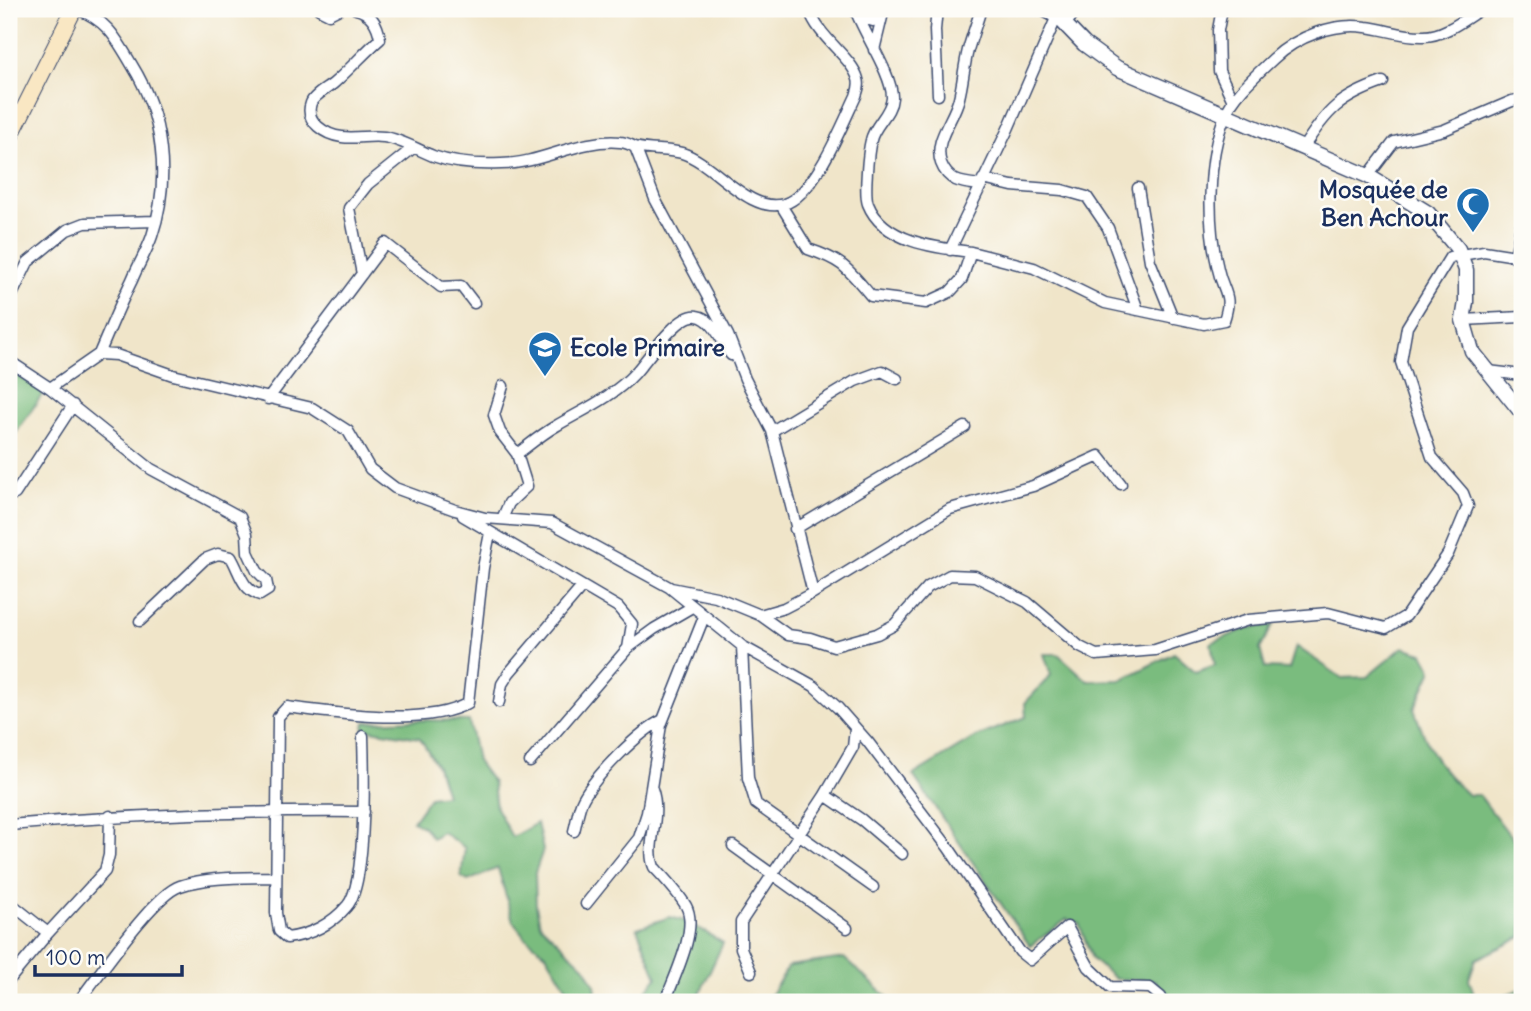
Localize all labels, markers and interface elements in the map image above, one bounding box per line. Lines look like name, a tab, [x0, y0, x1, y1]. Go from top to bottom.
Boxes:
place label: Mosquée de Ben Achour	[1319, 174, 1448, 232]
mosque icon: Mosquée de Ben Achour	[1454, 185, 1492, 234]
school or university icon: Ecole Primaire	[526, 329, 564, 378]
place label: Ecole Primaire	[570, 332, 725, 362]
scale bar	[35, 934, 182, 978]
text: 100 m	[46, 944, 105, 971]

